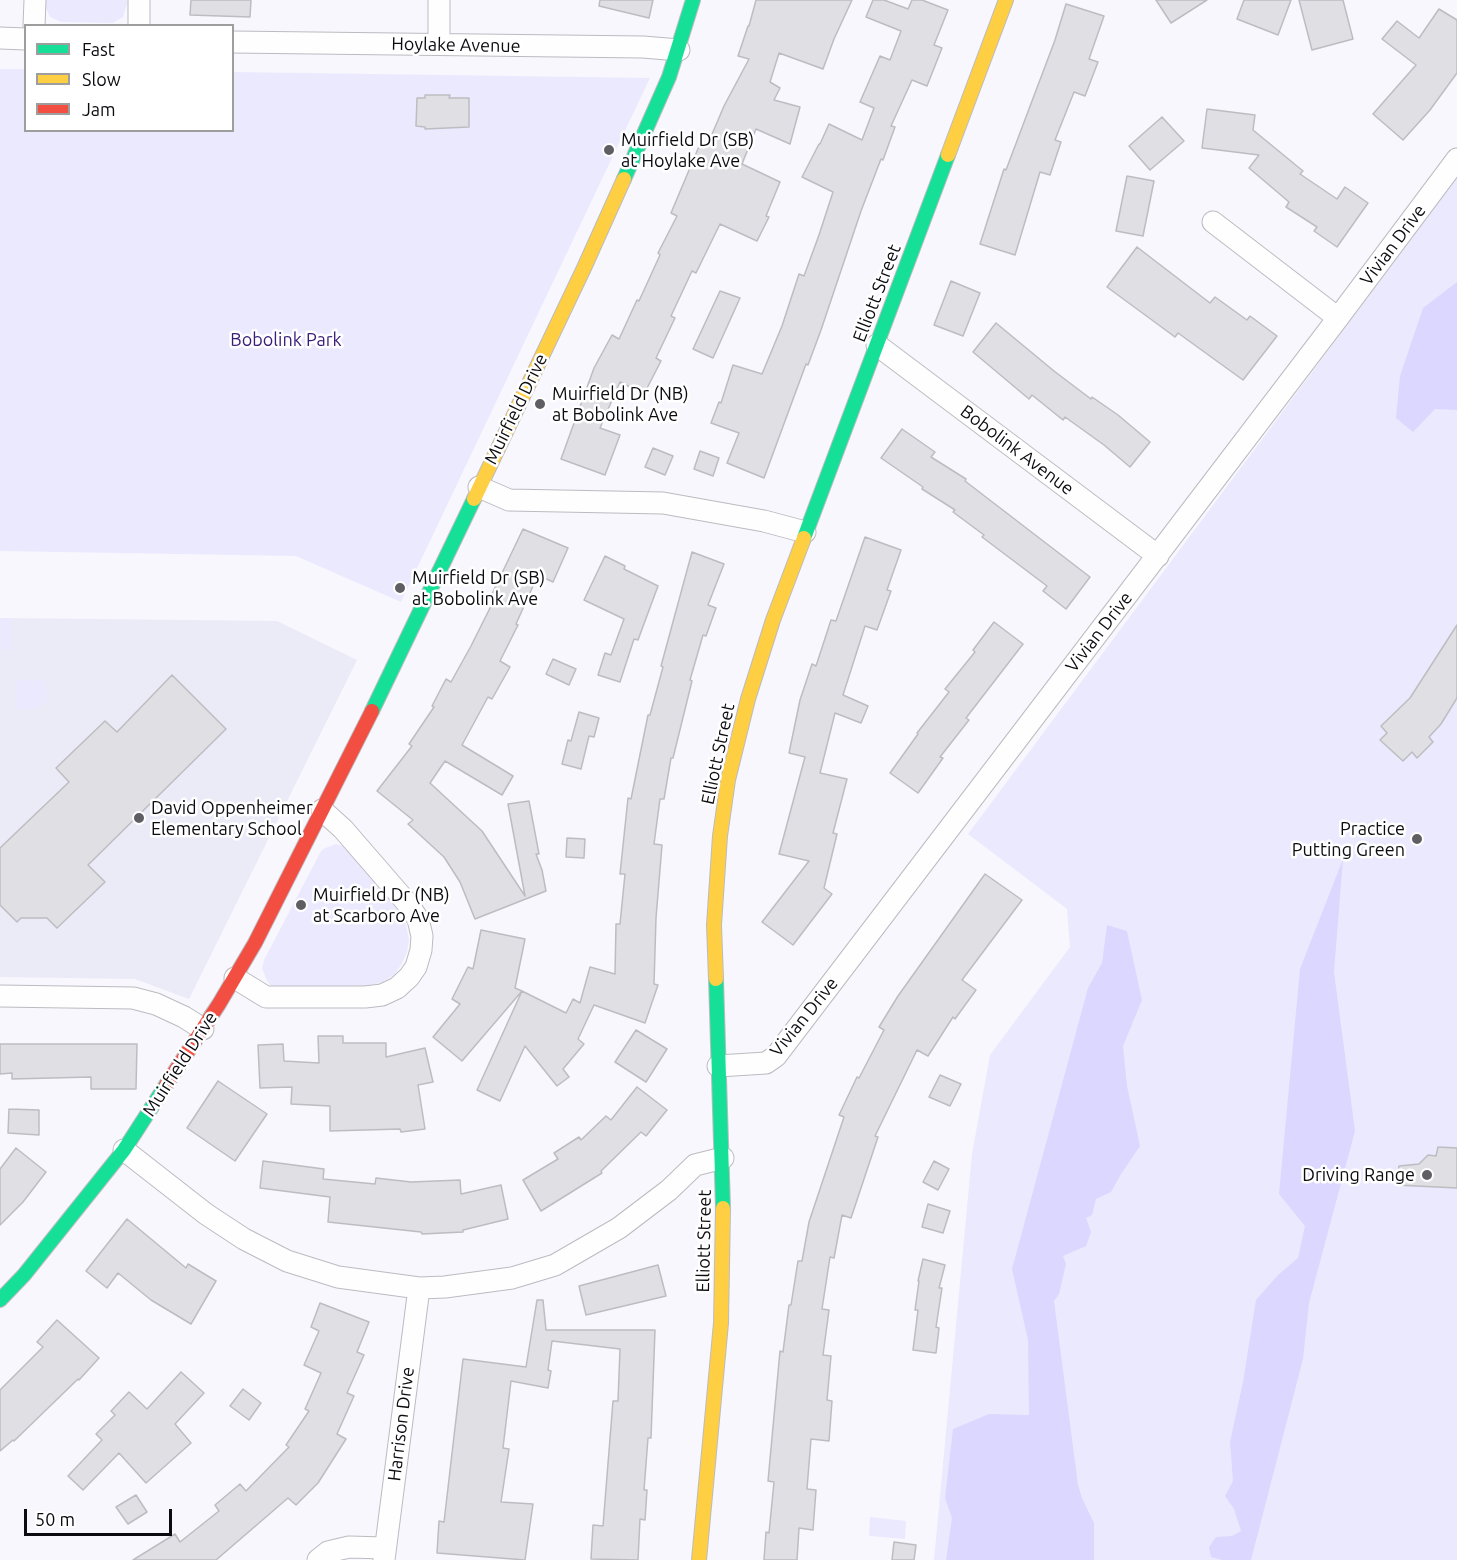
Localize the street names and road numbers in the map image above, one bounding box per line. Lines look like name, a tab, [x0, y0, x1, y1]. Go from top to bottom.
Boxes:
street label: Hoylake Avenue	[391, 33, 521, 57]
street label: Vivian Drive	[1356, 200, 1430, 290]
street label: Elliott Street	[848, 241, 906, 345]
street label: Muirfield Drive	[480, 350, 552, 468]
street label: Bobolink Avenue	[956, 400, 1078, 500]
street label: Vivian Drive	[1061, 588, 1137, 676]
street label: Elliott Street	[697, 701, 739, 807]
street label: Vivian Drive	[765, 973, 843, 1061]
street label: Muirfield Drive	[138, 1008, 222, 1120]
street label: Elliott Street	[692, 1189, 716, 1293]
street label: Harrison Drive	[383, 1366, 419, 1482]

